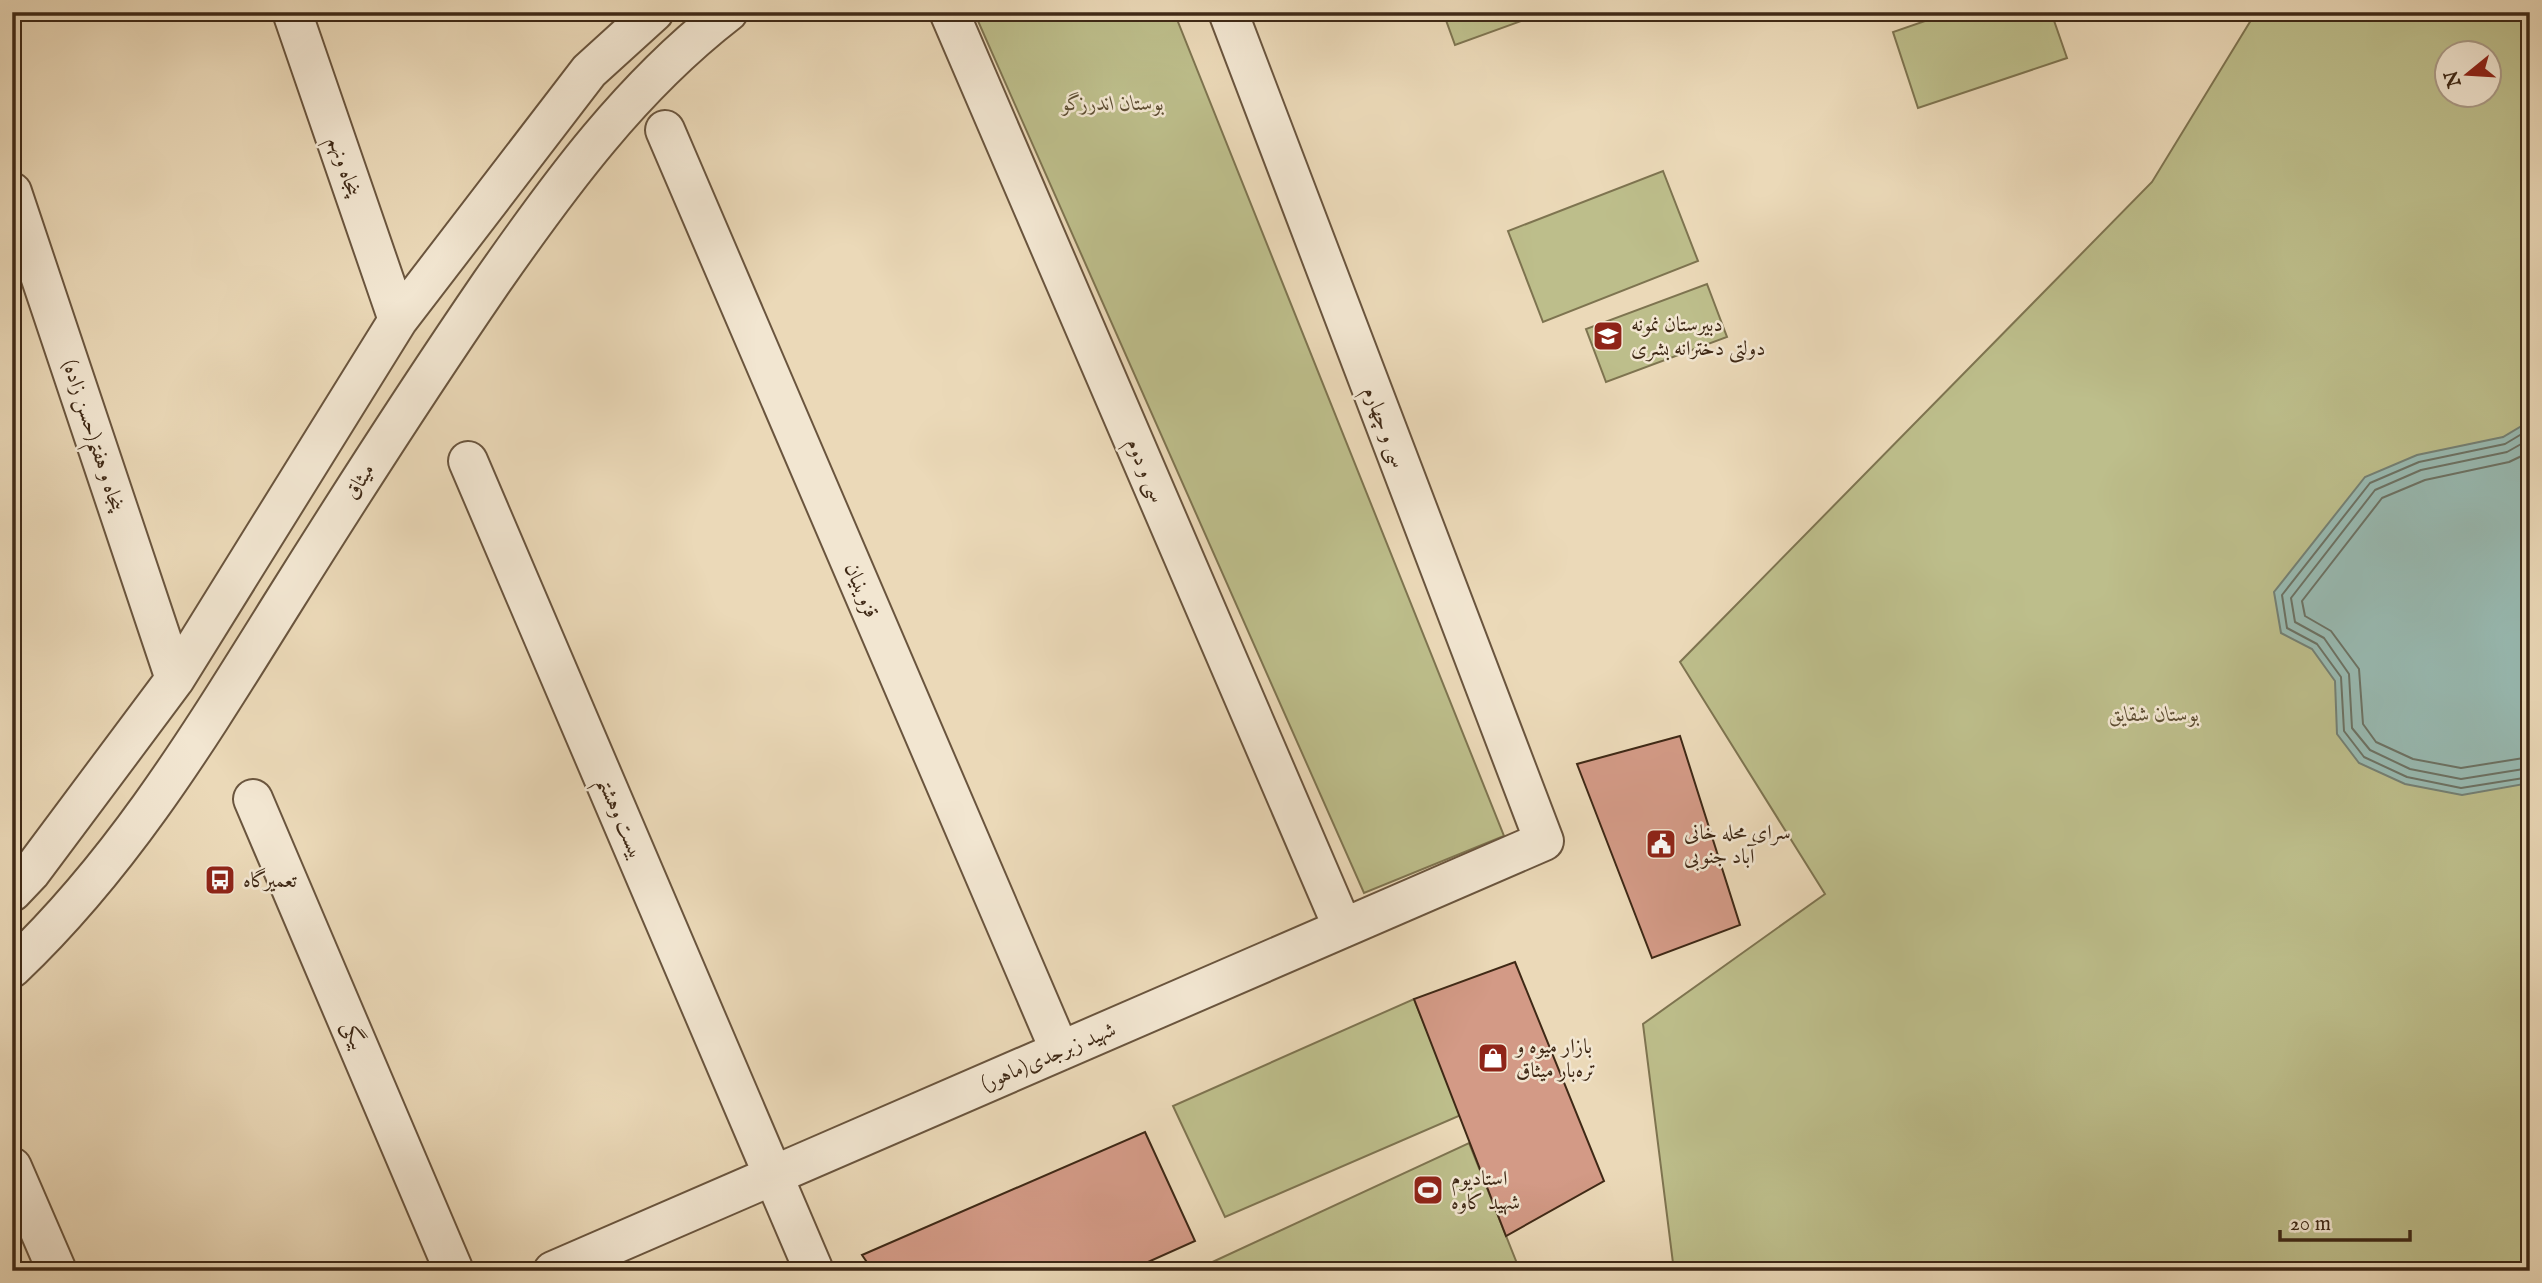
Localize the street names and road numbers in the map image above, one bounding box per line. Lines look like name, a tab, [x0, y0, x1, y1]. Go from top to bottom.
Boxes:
street label: پنجاه ونهم	[316, 133, 367, 203]
street label: (حسن زاده)پنجاه و هفتم	[50, 356, 130, 518]
street label: سی و چهارم	[1353, 383, 1411, 473]
street label: سی و دوم	[1116, 434, 1170, 508]
street label: میثاق	[339, 459, 382, 505]
street label: قزوینیان	[837, 559, 884, 622]
street label: بیست وهشتم	[585, 773, 649, 866]
street label: بیگی	[335, 1017, 372, 1054]
street label: شهید زبرجدی(ماهور)	[977, 1017, 1120, 1098]

